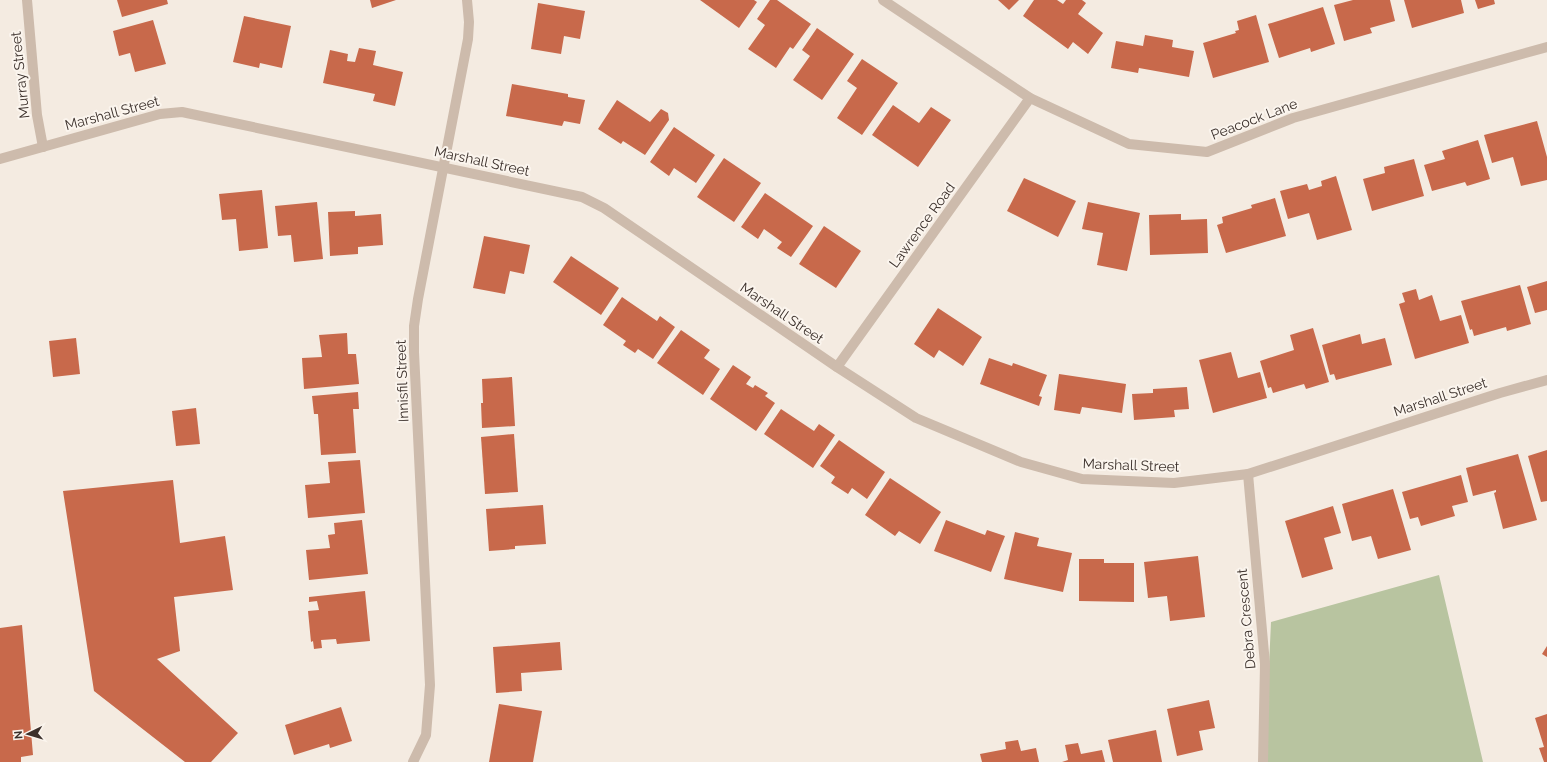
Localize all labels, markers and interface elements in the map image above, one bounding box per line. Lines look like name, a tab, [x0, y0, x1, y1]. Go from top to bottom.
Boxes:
street label: Murray Street	[7, 30, 33, 119]
street label: Marshall Street	[63, 93, 161, 133]
street label: Peacock Lane	[1209, 95, 1299, 143]
street label: Marshall Street	[433, 143, 531, 179]
street label: Lawrence Road	[886, 179, 958, 271]
street label: Marshall Street	[737, 279, 827, 347]
street label: Innisfil Street	[393, 339, 411, 422]
street label: Marshall Street	[1391, 374, 1489, 420]
street label: Marshall Street	[1082, 455, 1180, 475]
street label: Debra Crescent	[1234, 568, 1258, 670]
north arrow	[8, 714, 48, 754]
text: N	[12, 730, 25, 740]

